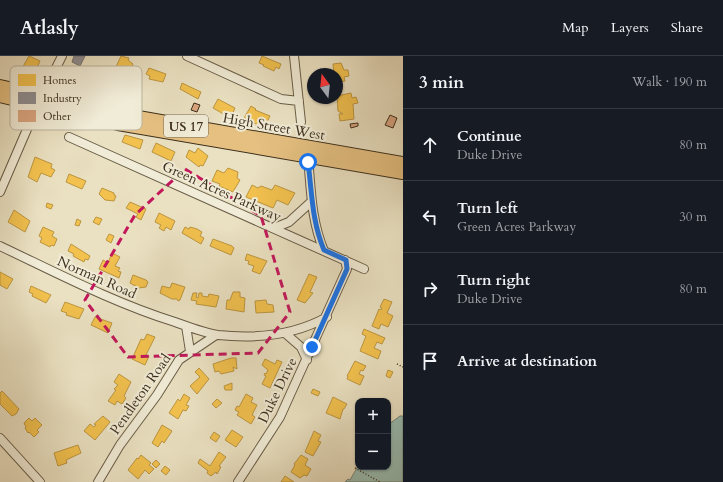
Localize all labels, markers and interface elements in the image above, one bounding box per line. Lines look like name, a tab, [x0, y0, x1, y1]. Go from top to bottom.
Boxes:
text: Atlasly	[20, 15, 79, 41]
text: Map	[562, 18, 589, 37]
text: Layers	[611, 18, 649, 37]
text: Share	[671, 18, 703, 37]
legend	[10, 66, 142, 130]
north arrow	[307, 68, 343, 104]
text: 3 min	[419, 71, 464, 94]
text: Homes	[43, 73, 76, 88]
text: Walk · 190 m	[632, 73, 707, 91]
text: Industry	[43, 91, 82, 106]
street label: High Street West	[221, 108, 327, 145]
text: Other	[43, 109, 72, 124]
road number: US 17	[164, 115, 208, 137]
text: Continue	[457, 126, 522, 146]
icon: ahead	[419, 134, 441, 156]
text: 80 m	[679, 136, 707, 154]
text: Duke Drive	[457, 146, 523, 164]
route start	[299, 153, 317, 171]
street label: Green Acres Parkway	[159, 157, 285, 227]
text: Turn left	[457, 198, 518, 218]
icon: left	[419, 206, 441, 228]
text: 30 m	[679, 208, 707, 226]
text: Green Acres Parkway	[457, 218, 576, 236]
street label: Norman Road	[54, 251, 140, 304]
text: Turn right	[457, 270, 530, 290]
icon: right	[419, 278, 441, 300]
text: 80 m	[679, 280, 707, 298]
text: Duke Drive	[457, 290, 523, 308]
route end	[303, 338, 321, 356]
street label: Pendleton Road	[106, 350, 176, 438]
icon: arrive	[419, 350, 441, 372]
text: Arrive at destination	[457, 351, 597, 371]
street label: Duke Drive	[253, 354, 301, 426]
map controls	[355, 398, 391, 470]
button: +	[355, 398, 391, 434]
button: −	[355, 434, 391, 470]

